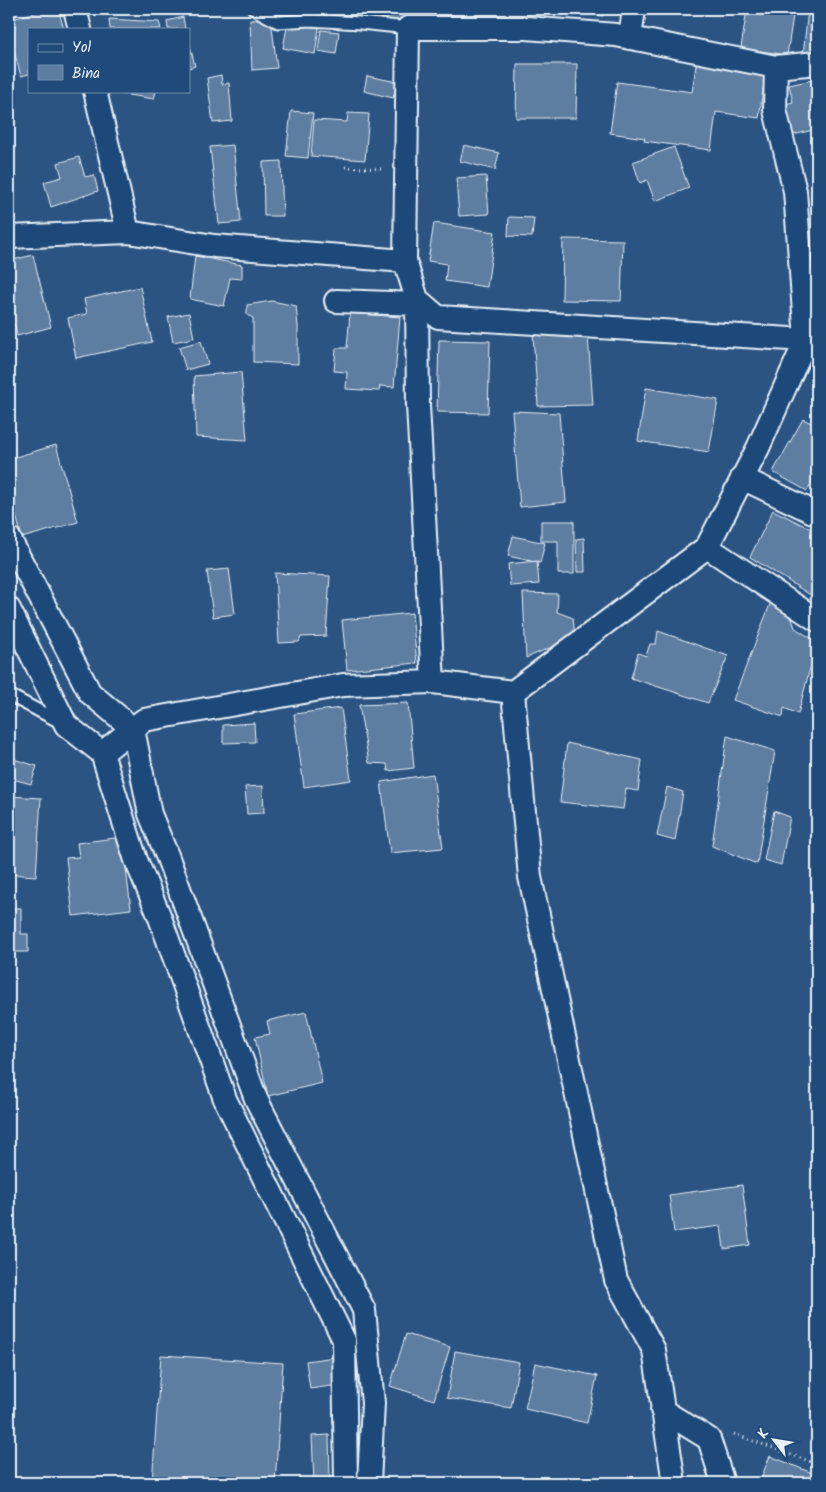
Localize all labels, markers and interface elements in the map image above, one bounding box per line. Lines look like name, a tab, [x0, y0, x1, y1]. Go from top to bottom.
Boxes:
legend	[28, 28, 190, 92]
text: Yol	[72, 36, 91, 60]
text: Bina	[72, 62, 100, 86]
north arrow	[748, 1414, 798, 1464]
text: K	[752, 1424, 776, 1443]

